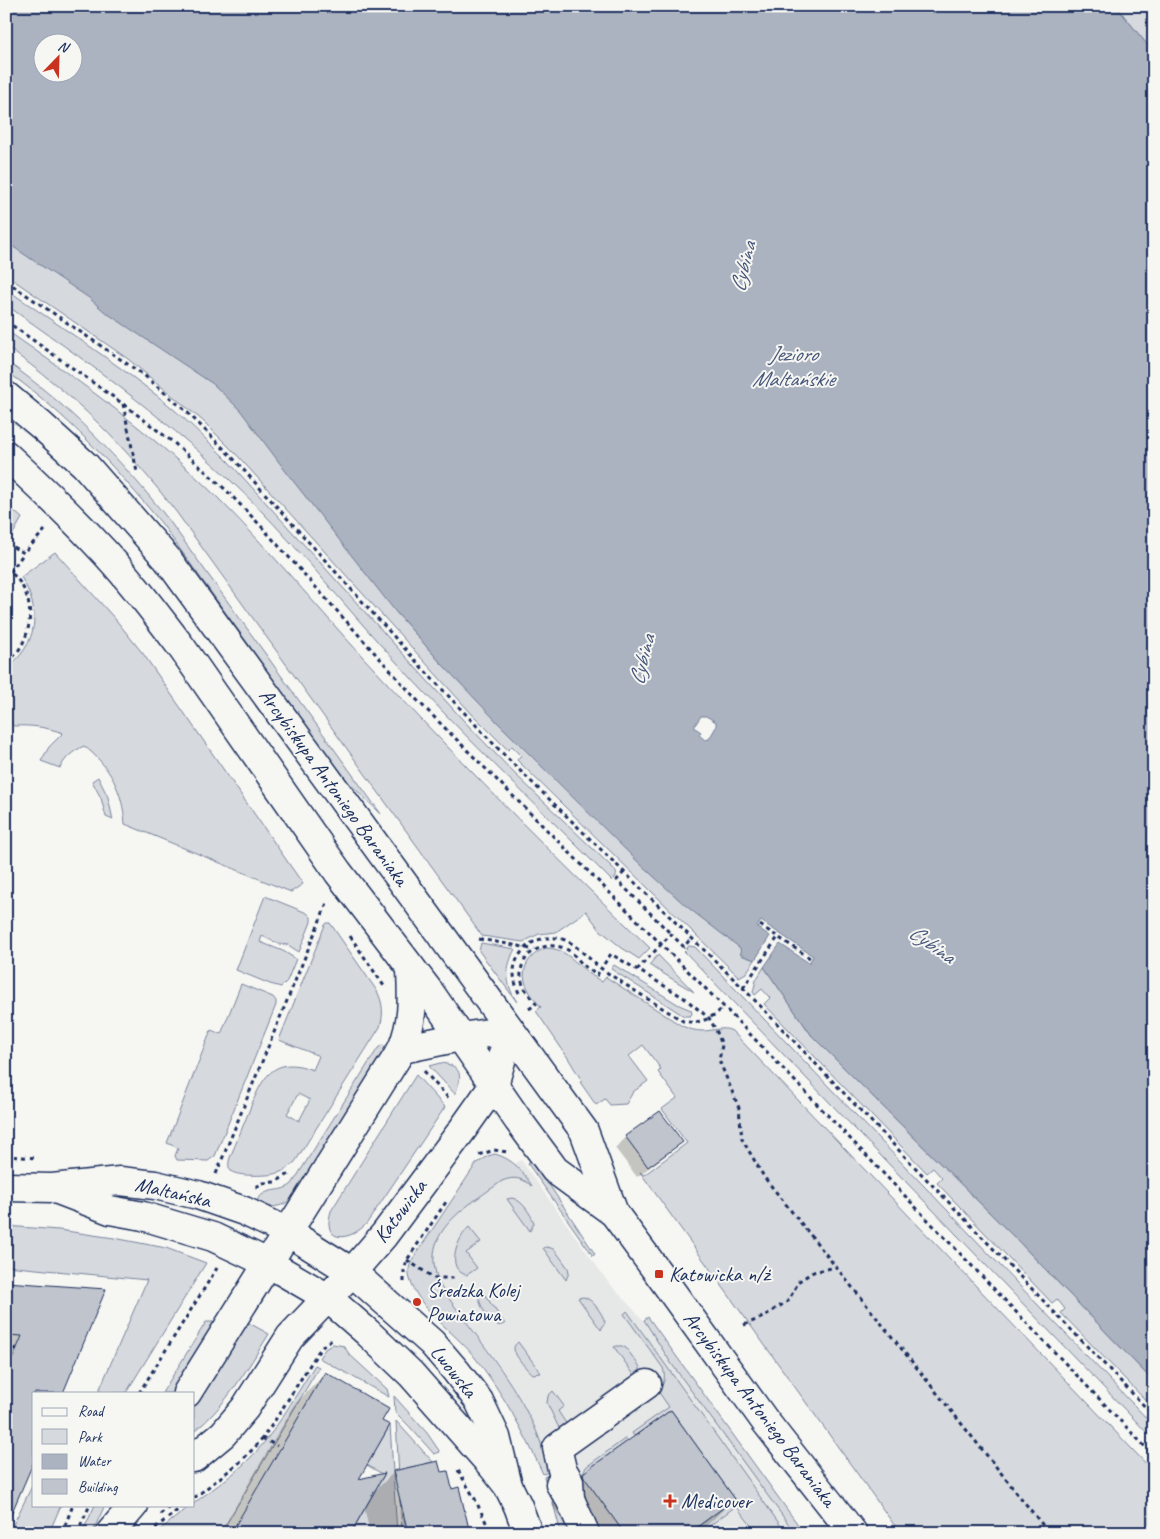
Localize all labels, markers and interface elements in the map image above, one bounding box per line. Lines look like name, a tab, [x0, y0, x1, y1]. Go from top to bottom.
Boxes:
north arrow	[32, 32, 82, 82]
text: N	[56, 37, 72, 57]
water label: Cybina	[723, 237, 763, 295]
water label: Jezioro Maltańskie	[752, 340, 838, 393]
water label: Cybina	[622, 630, 662, 688]
street label: Arcybiskupa Antoniego Baraniaka	[254, 683, 416, 893]
water label: Cybina	[903, 918, 962, 971]
street label: Maltańska	[133, 1171, 215, 1214]
street label: Katowicka	[368, 1173, 433, 1248]
place label: Katowicka n/ż	[669, 1261, 772, 1287]
marker: Katowicka n/ż	[653, 1268, 665, 1280]
place label: Średzka Kolej Powiatowa	[427, 1277, 522, 1327]
marker: Średzka Kolej Powiatowa	[411, 1296, 423, 1308]
street label: Arcybiskupa Antoniego Baraniaka	[678, 1306, 843, 1514]
street label: Lwowska	[425, 1339, 484, 1404]
legend	[32, 1392, 195, 1506]
text: Road	[78, 1402, 105, 1421]
text: Park	[78, 1428, 103, 1447]
text: Water	[78, 1452, 112, 1471]
text: Building	[78, 1478, 118, 1497]
place label: Medicover	[681, 1488, 754, 1514]
marker: Medicover	[663, 1494, 677, 1508]

